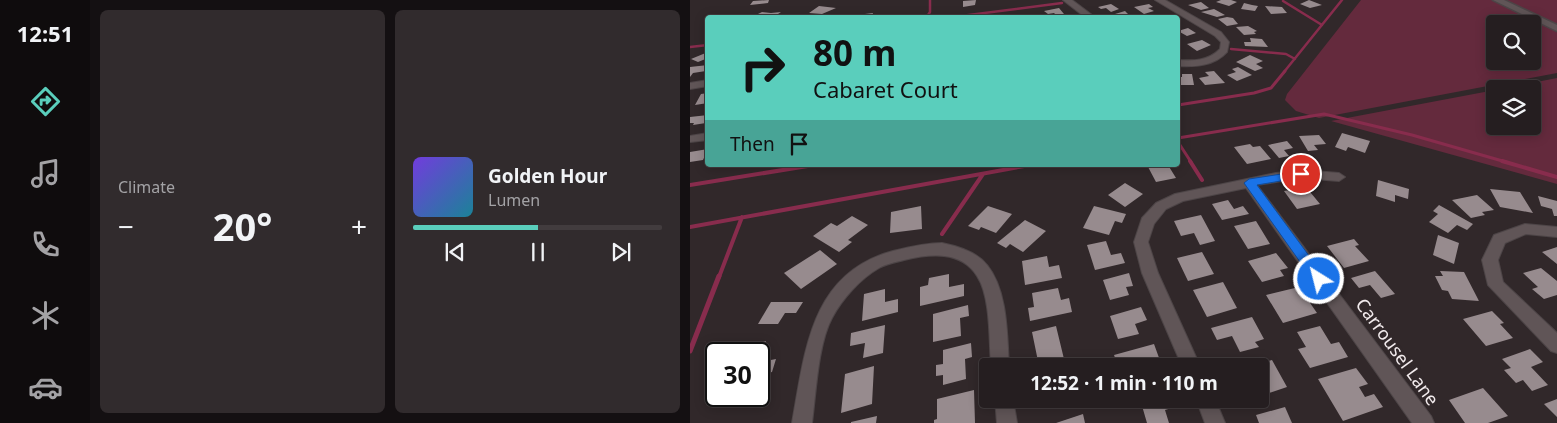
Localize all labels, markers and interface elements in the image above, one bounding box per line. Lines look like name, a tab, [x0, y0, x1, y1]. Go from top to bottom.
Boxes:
map controls	[1486, 15, 1541, 135]
button: search	[1486, 15, 1541, 70]
text: 12:51	[17, 18, 73, 48]
text: 80 m	[813, 29, 896, 76]
icon: right	[730, 35, 795, 100]
text: Cabaret Court	[813, 74, 958, 104]
button: layers	[1486, 80, 1541, 135]
icon: directions	[28, 84, 63, 119]
icon: arrive	[785, 130, 813, 158]
text: Then	[730, 131, 775, 157]
pin	[1280, 153, 1322, 195]
icon: music	[28, 156, 63, 191]
icon: arrive	[1287, 160, 1315, 188]
text: Golden Hour	[488, 163, 607, 189]
text: Climate	[118, 176, 175, 198]
text: Lumen	[488, 189, 540, 211]
text: 20°	[213, 200, 272, 252]
text: −	[118, 207, 134, 245]
text: +	[351, 207, 367, 245]
icon: phone	[28, 227, 63, 262]
icon: previous	[441, 238, 469, 266]
icon: pause	[524, 238, 552, 266]
icon: next	[607, 238, 635, 266]
position arrow	[1292, 252, 1344, 304]
street label: Carrousel Lane	[1351, 293, 1445, 410]
icon: climate	[28, 298, 63, 333]
speed limit sign: 30	[705, 342, 770, 407]
icon: car	[28, 370, 63, 405]
text: 12:52 · 1 min · 110 m	[1030, 370, 1218, 396]

